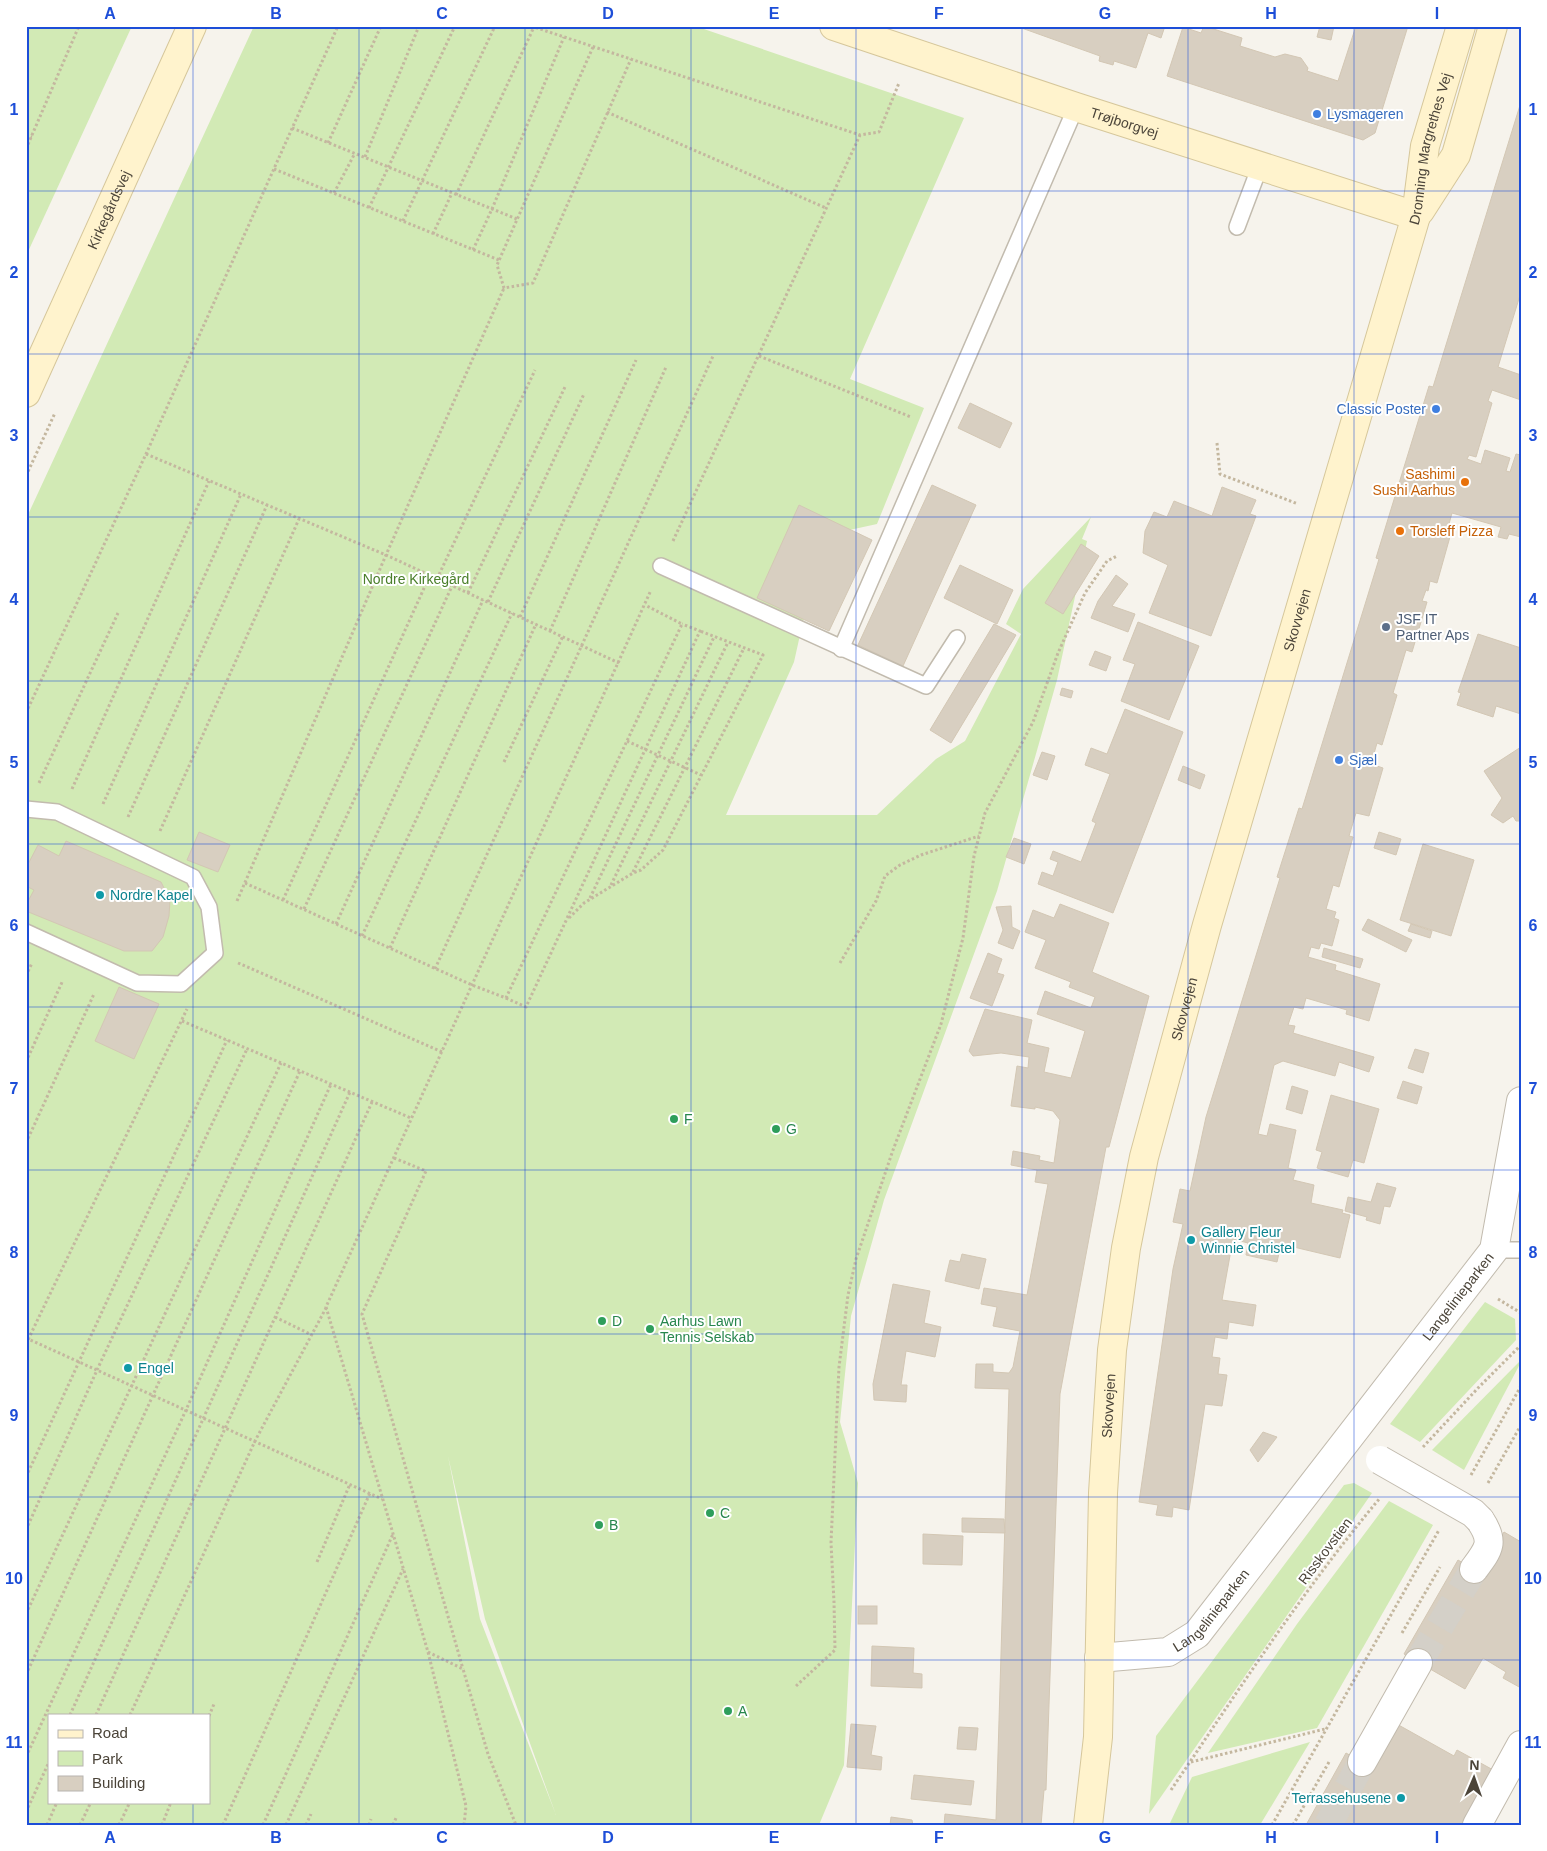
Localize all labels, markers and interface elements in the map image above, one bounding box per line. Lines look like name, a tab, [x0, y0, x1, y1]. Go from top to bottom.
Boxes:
text: A	[104, 5, 116, 22]
text: B	[270, 5, 282, 22]
text: C	[436, 5, 448, 22]
text: D	[602, 5, 614, 22]
text: E	[769, 5, 780, 22]
text: F	[934, 5, 944, 22]
text: G	[1099, 5, 1111, 22]
text: H	[1265, 5, 1277, 22]
text: I	[1435, 5, 1439, 22]
street label: Dronning Margrethes Vej	[1406, 71, 1454, 227]
text: 1	[10, 101, 19, 118]
text: 1	[1529, 101, 1538, 118]
street label: Trøjborgvej	[1088, 104, 1160, 141]
place label: Lysmageren	[1327, 106, 1404, 122]
marker: Lysmageren	[1311, 108, 1323, 120]
street label: Kirkegårdsvej	[84, 168, 134, 252]
text: 2	[10, 264, 19, 281]
text: 2	[1529, 264, 1538, 281]
place label: Classic Poster	[1337, 401, 1426, 417]
marker: Classic Poster	[1430, 403, 1442, 415]
text: 3	[10, 427, 19, 444]
text: 3	[1529, 427, 1538, 444]
place label: Sashimi Sushi Aarhus	[1373, 466, 1455, 498]
marker: Sashimi Sushi Aarhus	[1459, 476, 1471, 488]
place label: Torsleff Pizza	[1410, 523, 1493, 539]
marker: Torsleff Pizza	[1394, 525, 1406, 537]
park label: Nordre Kirkegård	[363, 571, 469, 587]
street label: Skovvejen	[1280, 587, 1314, 653]
text: 4	[10, 591, 19, 608]
text: 4	[1529, 591, 1538, 608]
place label: JSF IT Partner Aps	[1396, 611, 1469, 643]
marker: JSF IT Partner Aps	[1380, 621, 1392, 633]
place label: Sjæl	[1349, 752, 1377, 768]
text: 5	[10, 754, 19, 771]
marker: Sjæl	[1333, 754, 1345, 766]
text: 5	[1529, 754, 1538, 771]
place label: Nordre Kapel	[110, 887, 193, 903]
marker: Nordre Kapel	[94, 889, 106, 901]
text: 6	[10, 917, 19, 934]
text: 6	[1529, 917, 1538, 934]
street label: Skovvejen	[1168, 976, 1200, 1042]
text: 7	[10, 1080, 19, 1097]
text: 7	[1529, 1080, 1538, 1097]
place label: F	[684, 1111, 693, 1127]
marker: F	[668, 1113, 680, 1125]
place label: G	[786, 1121, 797, 1137]
marker: G	[770, 1123, 782, 1135]
place label: Gallery Fleur Winnie Christel	[1201, 1224, 1295, 1256]
marker: Gallery Fleur Winnie Christel	[1185, 1234, 1197, 1246]
text: 8	[10, 1244, 19, 1261]
text: 8	[1529, 1244, 1538, 1261]
street label: Langelinieparken	[1419, 1249, 1497, 1344]
place label: D	[612, 1313, 622, 1329]
place label: Aarhus Lawn Tennis Selskab	[660, 1313, 754, 1345]
marker: D	[596, 1315, 608, 1327]
marker: Aarhus Lawn Tennis Selskab	[644, 1323, 656, 1335]
place label: Engel	[138, 1360, 174, 1376]
marker: Engel	[122, 1362, 134, 1374]
street label: Skovvejen	[1098, 1373, 1119, 1439]
text: 9	[10, 1407, 19, 1424]
text: 9	[1529, 1407, 1538, 1424]
place label: C	[720, 1505, 730, 1521]
marker: C	[704, 1507, 716, 1519]
street label: Risskovstien	[1295, 1515, 1355, 1587]
place label: B	[609, 1517, 618, 1533]
marker: B	[593, 1519, 605, 1531]
street label: Langelinieparken	[1170, 1566, 1252, 1655]
text: 10	[5, 1570, 23, 1587]
text: 10	[1524, 1570, 1542, 1587]
place label: A	[738, 1703, 748, 1719]
marker: A	[722, 1705, 734, 1717]
legend	[48, 1714, 210, 1804]
text: Road	[92, 1724, 128, 1741]
text: 11	[6, 1734, 23, 1751]
text: 11	[1525, 1734, 1542, 1751]
text: Park	[92, 1750, 123, 1767]
north arrow	[1450, 1754, 1500, 1804]
text: N	[1469, 1757, 1480, 1773]
text: Building	[92, 1774, 145, 1791]
place label: Terrassehusene	[1291, 1790, 1391, 1806]
marker: Terrassehusene	[1395, 1792, 1407, 1804]
text: A	[104, 1829, 116, 1846]
text: B	[270, 1829, 282, 1846]
text: C	[436, 1829, 448, 1846]
text: D	[602, 1829, 614, 1846]
text: E	[769, 1829, 780, 1846]
text: F	[934, 1829, 944, 1846]
text: G	[1099, 1829, 1111, 1846]
text: H	[1265, 1829, 1277, 1846]
text: I	[1435, 1829, 1439, 1846]

